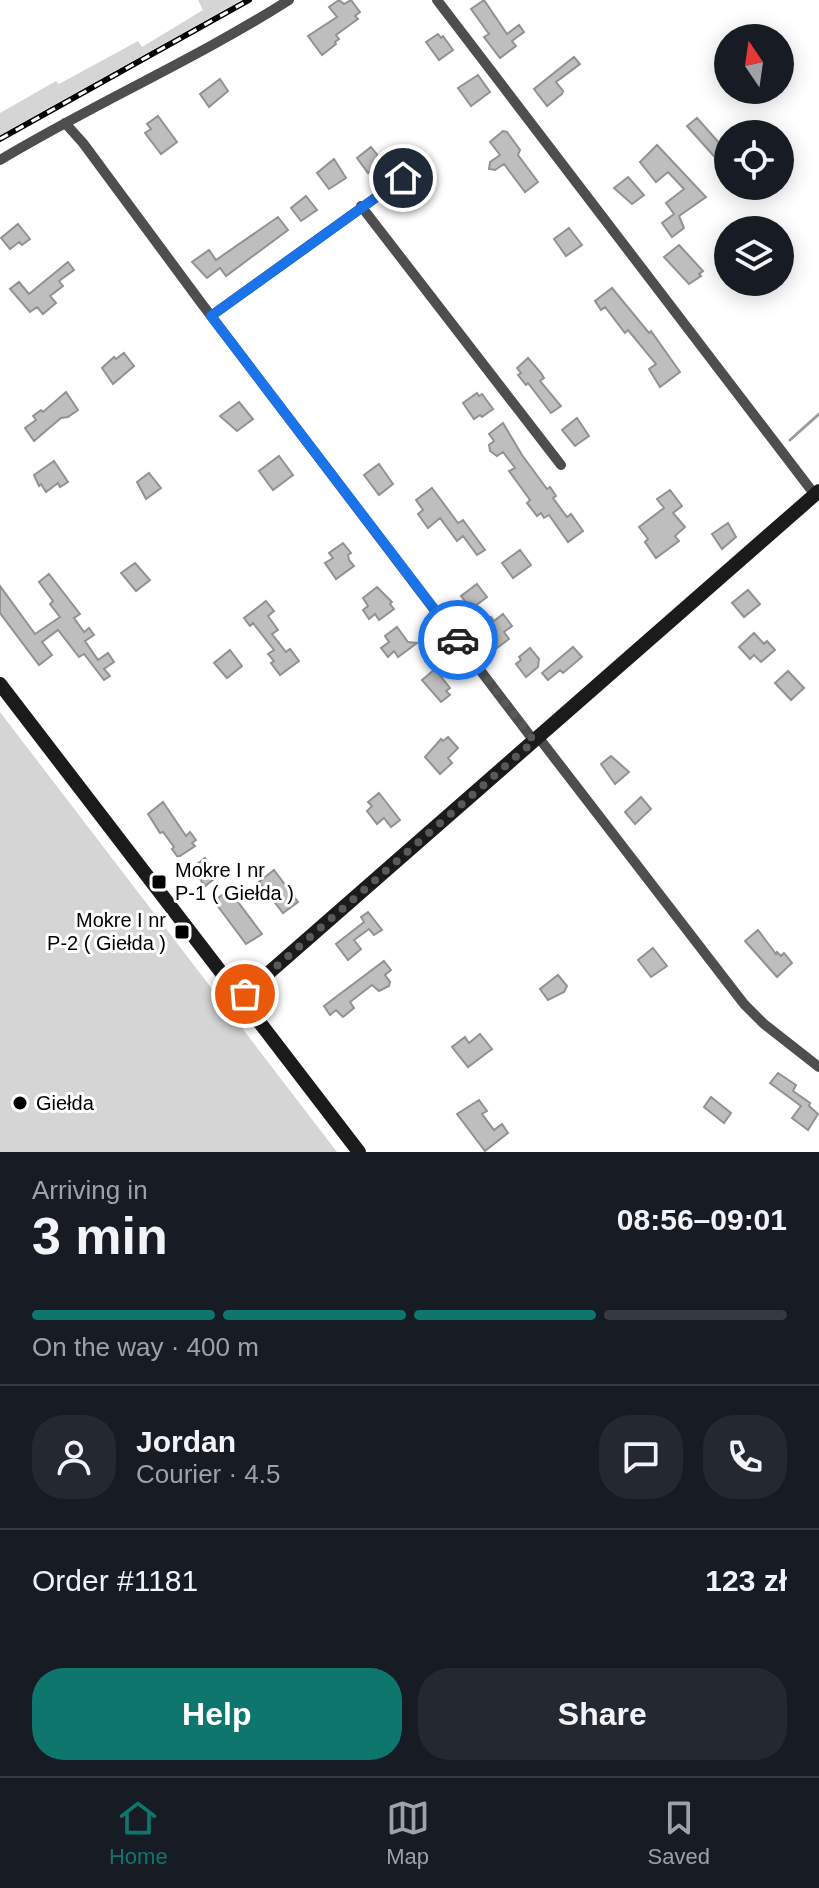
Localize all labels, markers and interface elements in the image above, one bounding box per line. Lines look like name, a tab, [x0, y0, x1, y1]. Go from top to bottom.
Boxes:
north arrow	[714, 24, 794, 104]
map controls	[714, 24, 794, 296]
button: locate	[714, 120, 794, 200]
pin	[369, 144, 437, 212]
icon: home	[381, 156, 425, 200]
button: layers	[714, 216, 794, 296]
courier	[418, 600, 498, 680]
icon: car	[436, 618, 480, 662]
place label: Mokre I nr P-1 ( Giełda )	[175, 859, 294, 904]
marker: Mokre I nr P-1 ( Giełda )	[150, 873, 168, 891]
place label: Mokre I nr P-2 ( Giełda )	[47, 909, 166, 954]
marker: Mokre I nr P-2 ( Giełda )	[173, 923, 191, 941]
pin	[211, 960, 279, 1028]
icon: bag	[223, 972, 267, 1016]
place label: Giełda	[36, 1092, 95, 1114]
marker: Giełda	[11, 1094, 29, 1112]
text: Arriving in	[32, 1175, 148, 1205]
text: 08:56–09:01	[617, 1203, 787, 1236]
text: 3 min	[32, 1207, 168, 1265]
text: On the way · 400 m	[32, 1332, 259, 1362]
button: person	[32, 1415, 116, 1499]
button: chat	[599, 1415, 683, 1499]
button: phone	[703, 1415, 787, 1499]
text: Jordan	[136, 1425, 236, 1458]
text: Courier · 4.5	[136, 1459, 281, 1489]
text: Order #1181	[32, 1564, 198, 1597]
text: 123 zł	[705, 1564, 787, 1597]
button: Help	[32, 1668, 402, 1760]
button: Share	[418, 1668, 787, 1760]
tab: Home	[109, 1796, 168, 1870]
tab: Map	[386, 1796, 430, 1870]
tab: Saved	[648, 1796, 710, 1870]

